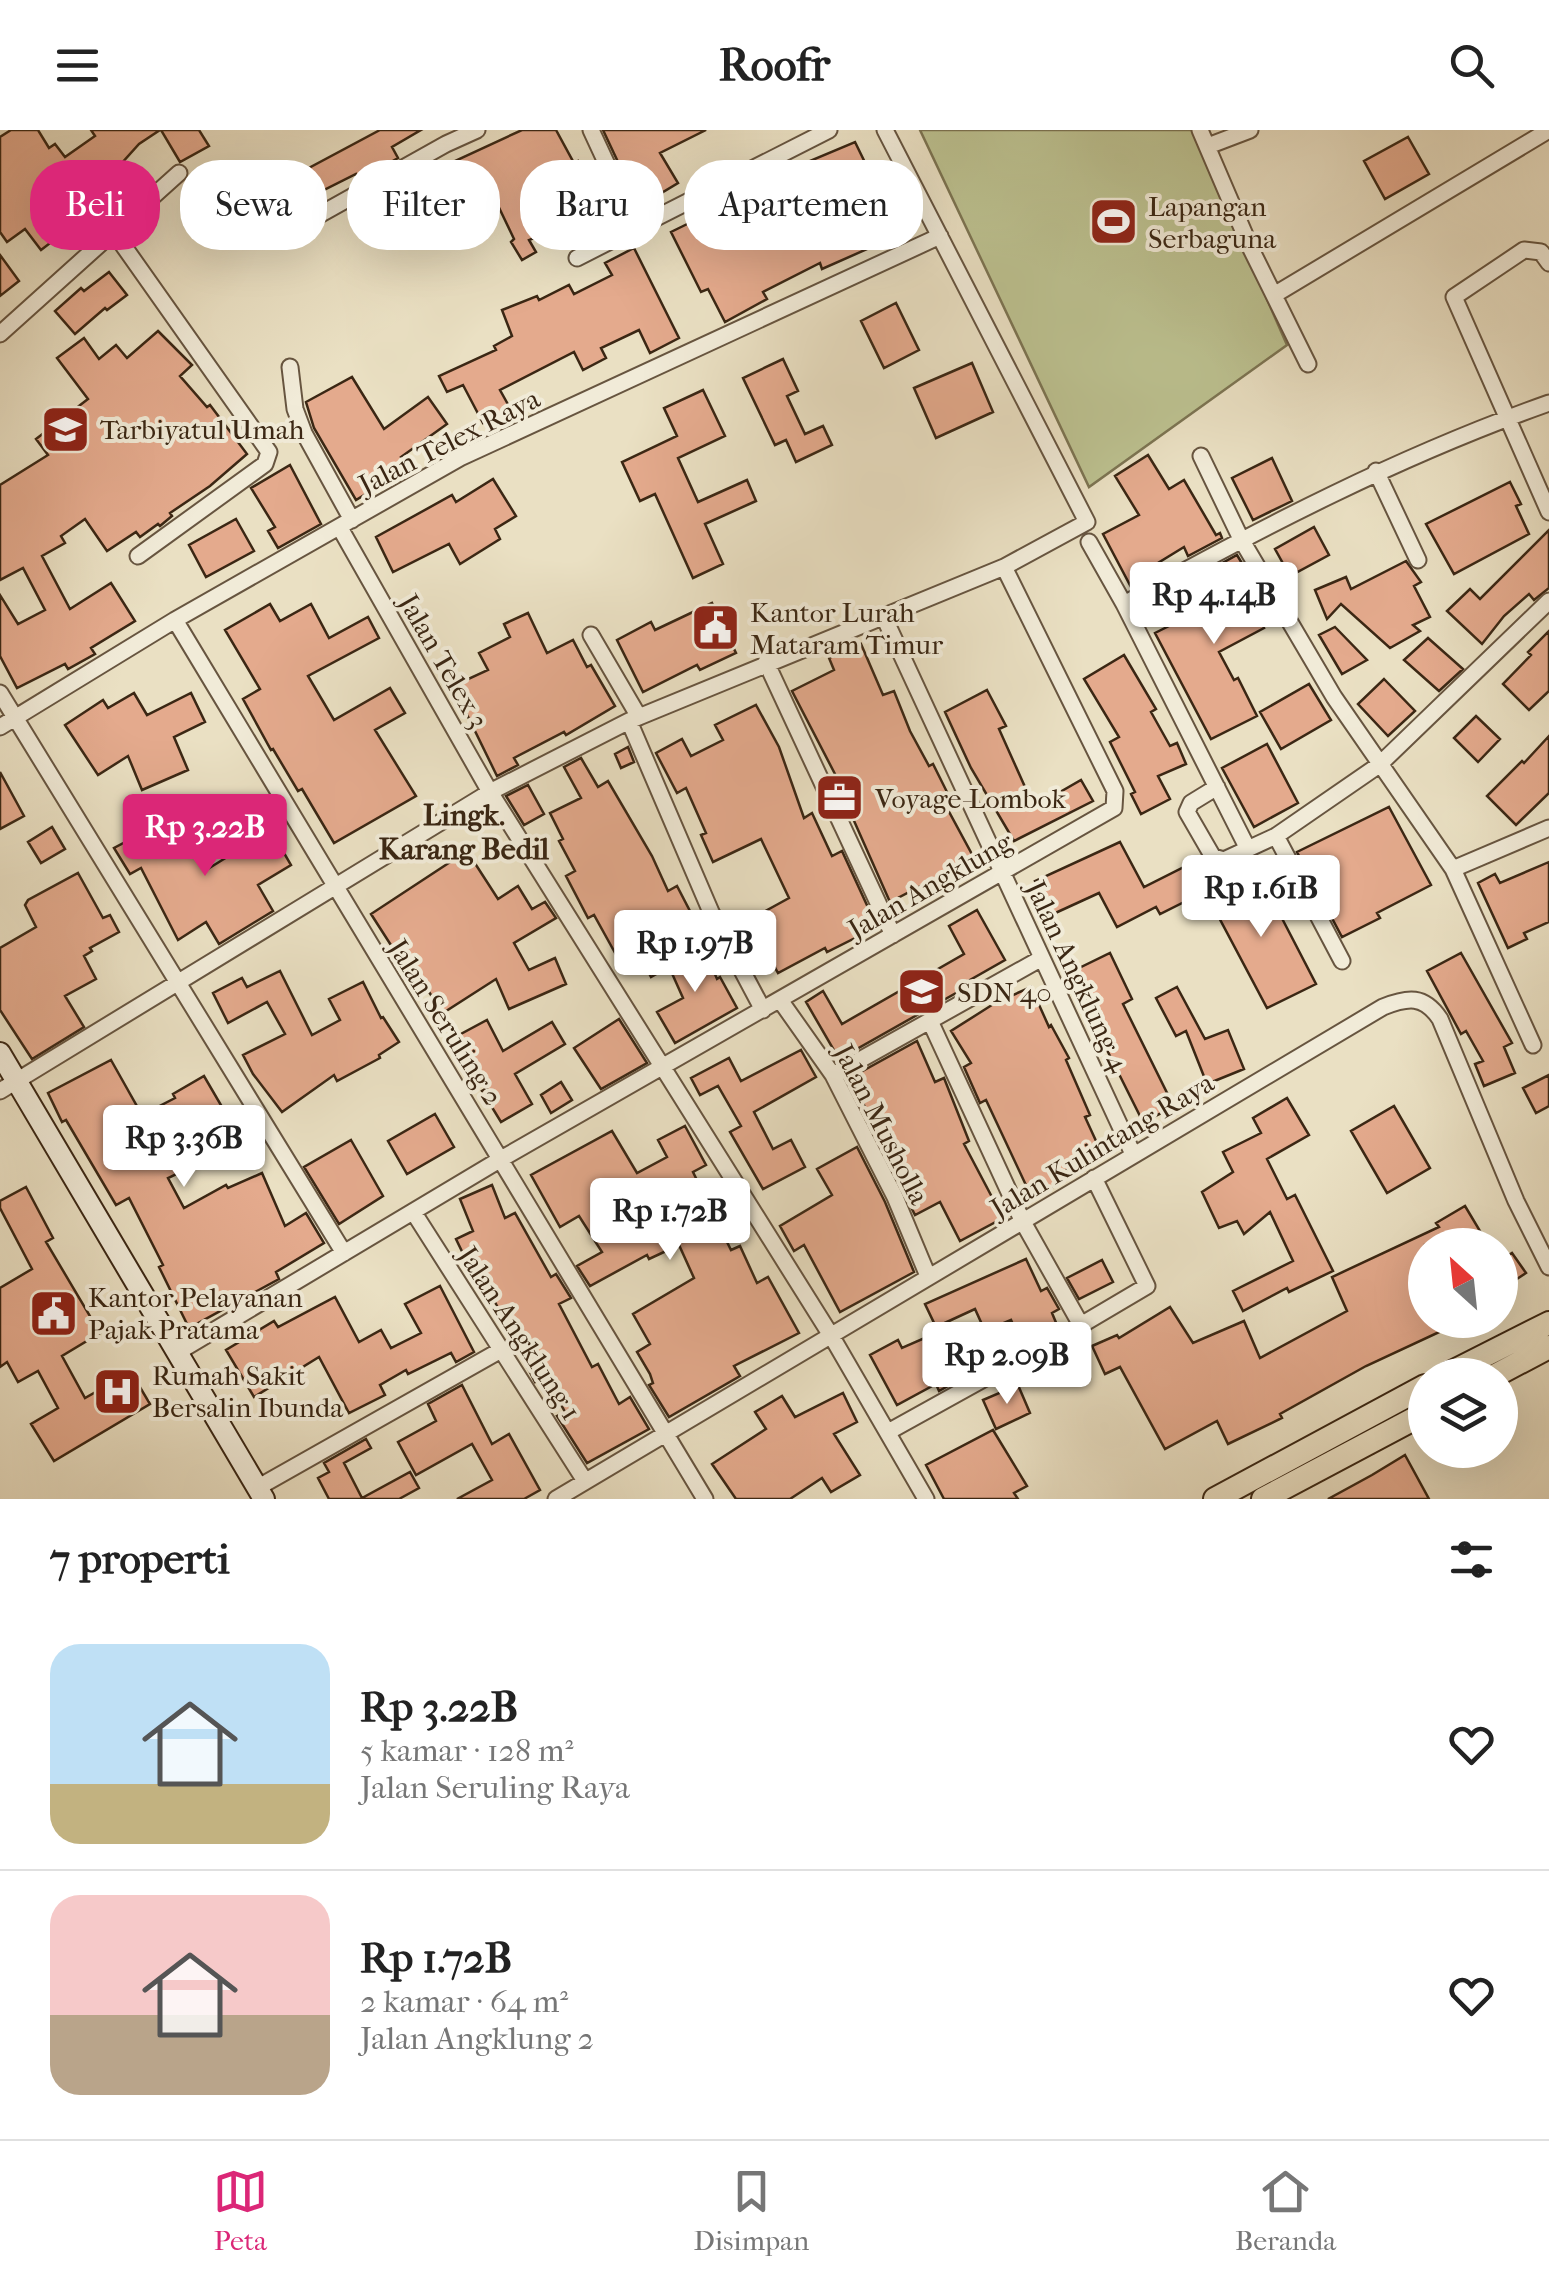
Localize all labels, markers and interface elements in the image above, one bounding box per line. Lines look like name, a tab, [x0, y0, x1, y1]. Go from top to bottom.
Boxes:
icon: menu	[50, 38, 105, 93]
icon: search	[1444, 38, 1499, 93]
text: Roofr	[719, 39, 830, 92]
chip: Beli	[30, 160, 160, 250]
chip: Sewa	[180, 160, 327, 250]
chip: Filter	[347, 160, 500, 250]
chip: Baru	[520, 160, 664, 250]
chip: Apartemen	[684, 160, 923, 250]
place label: Lapangan Serbaguna	[1148, 190, 1277, 255]
sports icon: Lapangan Serbaguna	[1087, 196, 1139, 248]
street label: Jalan Telex Raya	[351, 381, 546, 502]
school or university icon: Tarbiyatul Umah	[39, 403, 91, 455]
place label: Tarbiyatul Umah	[100, 413, 305, 446]
pin: Rp 4.14B	[1111, 562, 1317, 647]
text: Rp 4.14B	[1152, 576, 1276, 613]
street label: Jalan Telex 3	[391, 587, 495, 734]
place label: Kantor Lurah Mataram Timur	[750, 596, 943, 661]
public building icon: Kantor Lurah Mataram Timur	[689, 602, 741, 654]
office icon: Voyage-Lombok	[814, 772, 866, 824]
place label: Voyage-Lombok	[874, 782, 1066, 815]
pin: Rp 3.22B	[102, 794, 308, 879]
district label: Lingk. Karang Bedil	[379, 798, 550, 867]
text: Rp 3.22B	[145, 808, 265, 845]
street label: Jalan Angklung	[840, 825, 1019, 947]
pin: Rp 1.61B	[1158, 855, 1364, 940]
text: Rp 1.61B	[1204, 869, 1318, 906]
street label: Jalan Angklung 4	[1018, 874, 1137, 1078]
pin: Rp 1.97B	[592, 910, 798, 995]
text: Rp 1.97B	[636, 924, 754, 961]
street label: Jalan Seruling 2	[380, 931, 510, 1111]
school or university icon: SDN 40	[896, 966, 948, 1018]
place label: SDN 40	[957, 976, 1052, 1009]
street label: Jalan Musholla	[826, 1037, 937, 1211]
street label: Jalan Kulintang Raya	[983, 1065, 1221, 1226]
pin: Rp 3.36B	[81, 1105, 287, 1190]
text: Rp 3.36B	[125, 1119, 243, 1156]
pin: Rp 1.72B	[567, 1178, 773, 1263]
text: Rp 1.72B	[612, 1192, 728, 1229]
north arrow	[1408, 1228, 1518, 1338]
map controls	[1408, 1228, 1518, 1468]
street label: Jalan Angklung 1	[450, 1239, 588, 1426]
place label: Kantor Pelayanan Pajak Pratama	[88, 1281, 303, 1346]
public building icon: Kantor Pelayanan Pajak Pratama	[27, 1287, 79, 1339]
pin: Rp 2.09B	[904, 1322, 1110, 1407]
text: Rp 2.09B	[944, 1336, 1070, 1373]
button: layers	[1408, 1358, 1518, 1468]
place label: Rumah Sakit Bersalin Ibunda	[152, 1359, 344, 1424]
hospital icon: Rumah Sakit Bersalin Ibunda	[91, 1365, 143, 1417]
icon: filters	[1444, 1532, 1499, 1587]
text: 7 properti	[50, 1535, 230, 1584]
text: Rp 3.22B	[360, 1683, 518, 1732]
icon: home	[130, 1684, 250, 1804]
icon: heart	[1444, 1717, 1499, 1772]
text: 5 kamar · 128 m²	[360, 1732, 574, 1769]
text: Jalan Seruling Raya	[360, 1769, 630, 1806]
text: Rp 1.72B	[360, 1934, 512, 1983]
icon: home	[130, 1935, 250, 2055]
icon: heart	[1444, 1968, 1499, 2023]
text: 2 kamar · 64 m²	[360, 1983, 568, 2020]
text: Jalan Angklung 2	[360, 2020, 594, 2057]
tab: Peta	[213, 2164, 268, 2257]
tab: Disimpan	[693, 2164, 809, 2257]
tab: Beranda	[1235, 2164, 1336, 2257]

